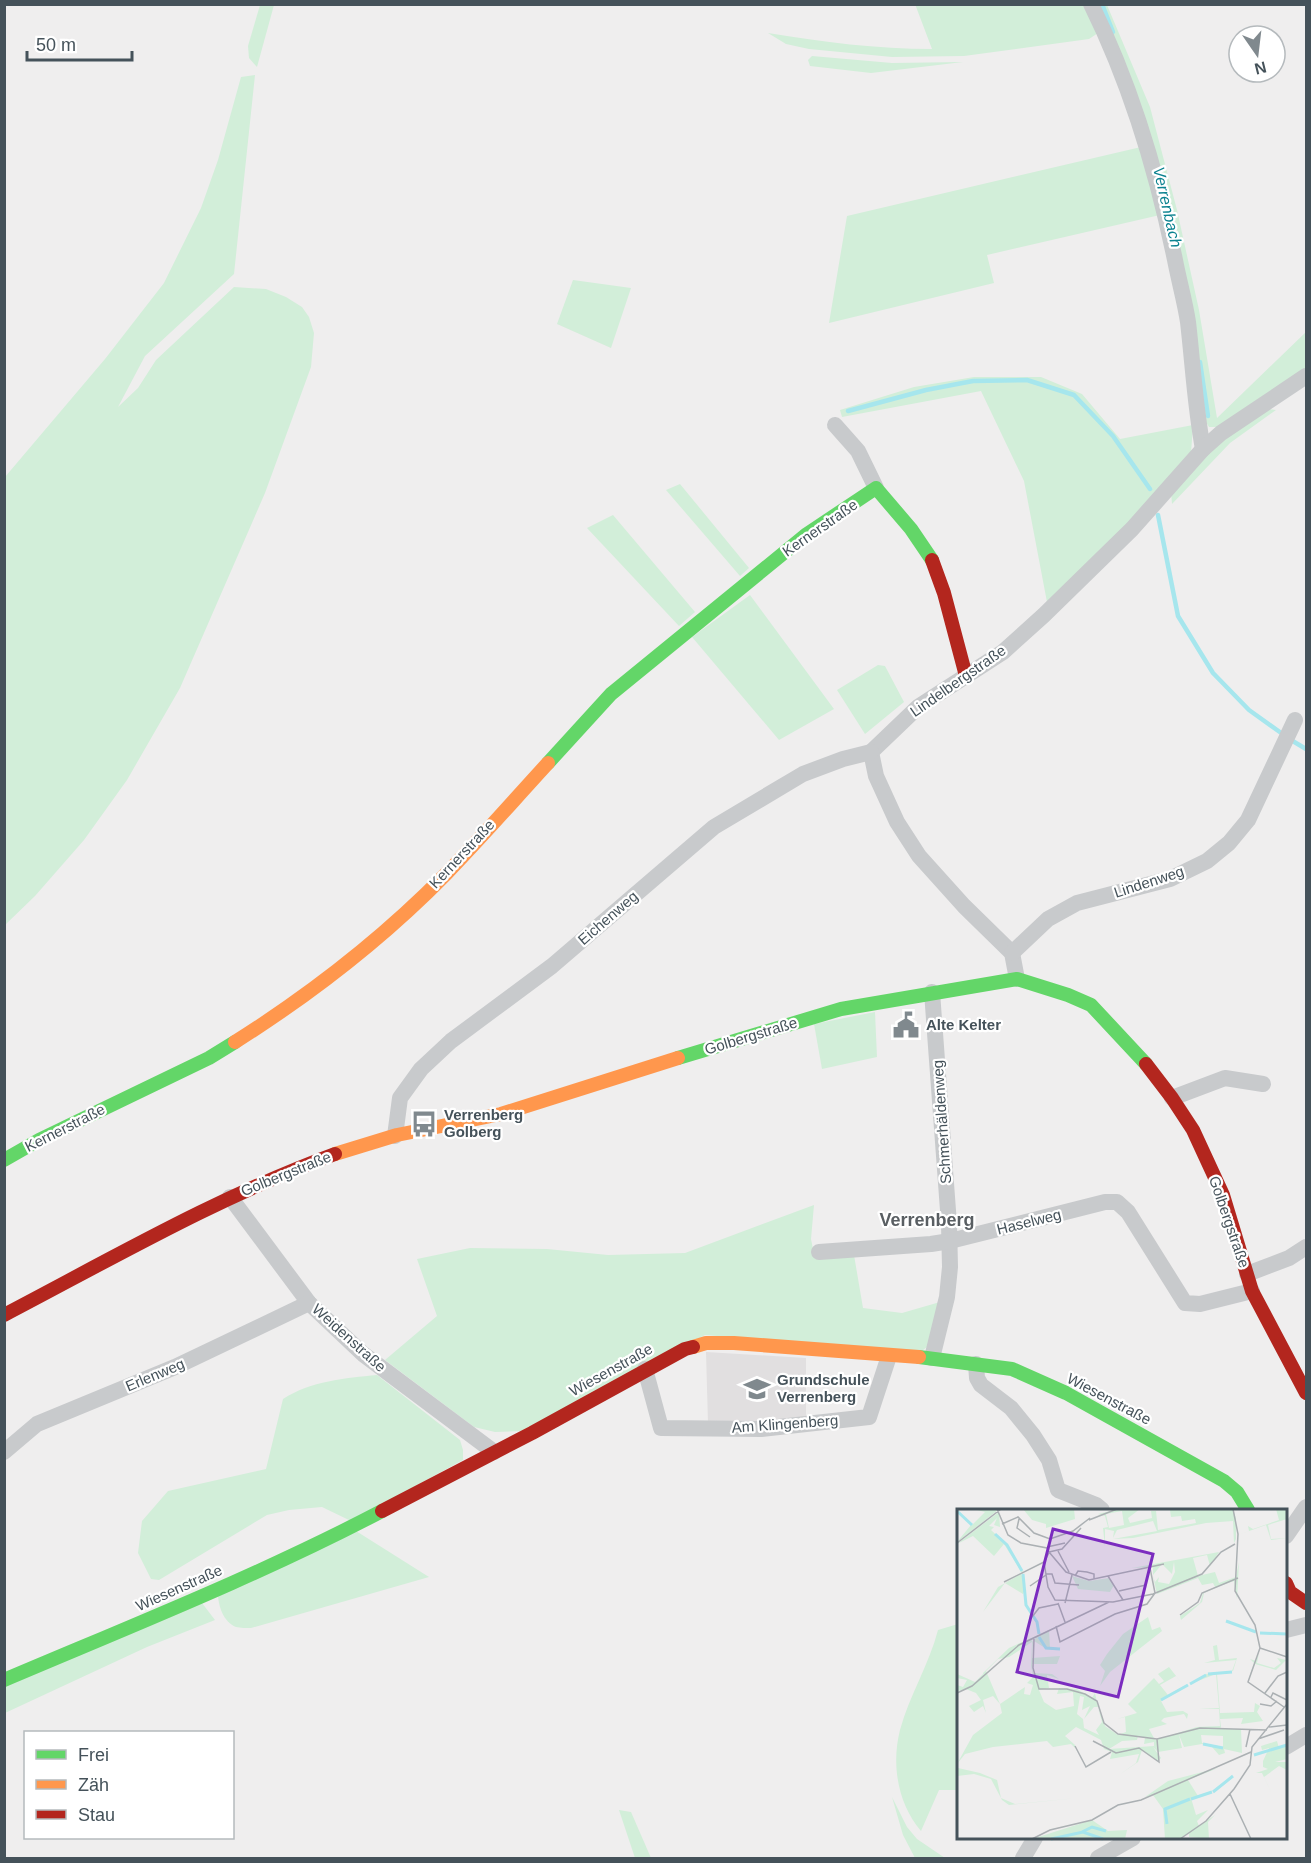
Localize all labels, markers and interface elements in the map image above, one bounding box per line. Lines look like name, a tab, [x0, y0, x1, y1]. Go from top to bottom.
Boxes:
scale bar	[27, 24, 132, 62]
north arrow	[1227, 24, 1287, 84]
text: 50 m	[36, 35, 76, 55]
text: N	[1253, 58, 1268, 78]
water label: Verrenbach	[1150, 165, 1185, 249]
street label: Kernerstraße	[779, 496, 860, 560]
street label: Lindelbergstraße	[907, 641, 1009, 720]
street label: Kernerstraße	[426, 816, 498, 891]
street label: Lindenweg	[1112, 862, 1186, 901]
street label: Eichenweg	[574, 887, 641, 948]
public building icon: Alte Kelter	[891, 1010, 921, 1040]
street label: Golbergstraße	[703, 1013, 799, 1058]
place label: Alte Kelter	[926, 1016, 1001, 1033]
street label: Schmerhäldenweg	[929, 1059, 954, 1185]
street label: Kernerstraße	[22, 1100, 108, 1155]
place label: Verrenberg Golberg	[444, 1106, 523, 1140]
bus stop icon: Verrenberg Golberg	[409, 1109, 439, 1139]
street label: Golbergstraße	[238, 1148, 333, 1199]
street label: Golbergstraße	[1206, 1174, 1253, 1270]
street label: Haselweg	[995, 1205, 1063, 1238]
district label: Verrenberg	[879, 1210, 975, 1230]
street label: Weidenstraße	[309, 1300, 390, 1375]
street label: Wiesenstraße	[566, 1340, 655, 1399]
street label: Erlenweg	[123, 1354, 187, 1395]
street label: Wiesenstraße	[1064, 1369, 1154, 1428]
place label: Grundschule Verrenberg	[777, 1371, 870, 1405]
school or university icon: Grundschule Verrenberg	[742, 1374, 772, 1404]
street label: Am Klingenberg	[731, 1411, 839, 1436]
inset map	[957, 1509, 1287, 1839]
street label: Wiesenstraße	[133, 1561, 225, 1614]
legend	[24, 1731, 234, 1839]
text: Frei	[78, 1745, 109, 1765]
text: Zäh	[78, 1775, 109, 1795]
text: Stau	[78, 1805, 115, 1825]

